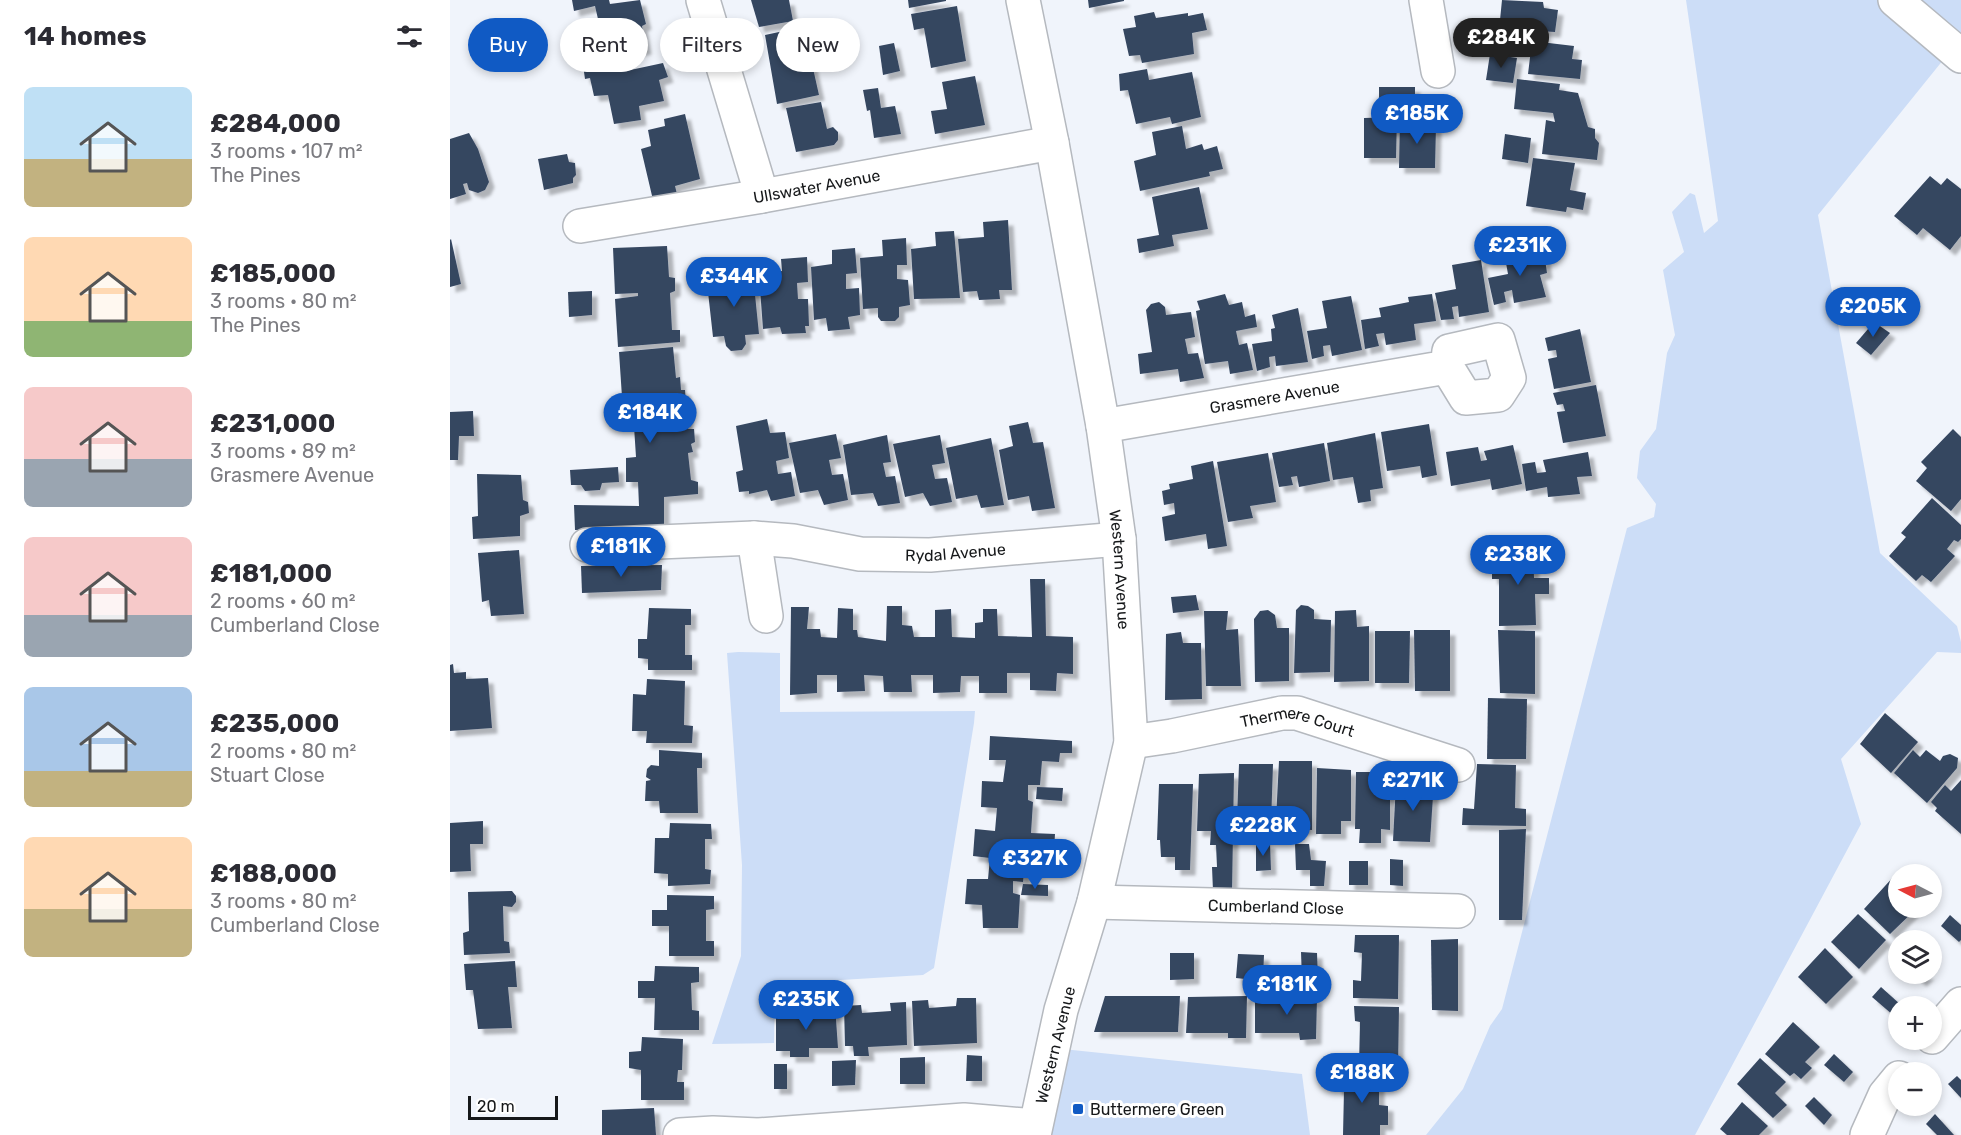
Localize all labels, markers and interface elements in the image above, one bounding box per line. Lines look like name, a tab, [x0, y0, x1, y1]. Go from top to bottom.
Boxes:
chip: Buy	[468, 18, 548, 72]
chip: Rent	[560, 18, 648, 72]
chip: Filters	[660, 18, 764, 72]
chip: New	[776, 18, 860, 72]
pin: £284K	[1459, 18, 1543, 69]
icon: filters	[393, 20, 426, 53]
text: 14 homes	[24, 21, 147, 52]
text: £284K	[1467, 25, 1535, 49]
pin: £185K	[1375, 94, 1459, 145]
text: £185K	[1385, 101, 1449, 125]
text: £284,000	[210, 108, 341, 139]
icon: home	[72, 111, 144, 183]
text: 3 rooms · 107 m²	[210, 139, 363, 163]
text: The Pines	[210, 163, 301, 187]
street label: Ullswater Avenue	[752, 166, 882, 207]
pin: £231K	[1478, 226, 1562, 277]
text: £231K	[1488, 233, 1552, 257]
pin: £344K	[692, 257, 776, 308]
text: £185,000	[210, 258, 336, 289]
icon: home	[72, 261, 144, 333]
text: £344K	[700, 264, 768, 288]
pin: £205K	[1831, 287, 1915, 338]
text: 3 rooms · 80 m²	[210, 289, 357, 313]
text: £205K	[1839, 294, 1907, 318]
text: The Pines	[210, 313, 301, 337]
street label: Grasmere Avenue	[1208, 377, 1341, 418]
pin: £184K	[608, 393, 692, 444]
text: £184K	[618, 400, 682, 424]
text: £231,000	[210, 408, 335, 439]
icon: home	[72, 411, 144, 483]
text: 3 rooms · 89 m²	[210, 439, 356, 463]
text: Grasmere Avenue	[210, 463, 374, 487]
street label: Western Avenue	[1105, 508, 1133, 630]
pin: £181K	[579, 527, 663, 578]
text: £181K	[590, 534, 652, 558]
pin: £238K	[1476, 535, 1560, 586]
street label: Rydal Avenue	[905, 540, 1007, 565]
text: £238K	[1484, 542, 1552, 566]
text: £181,000	[210, 558, 332, 589]
icon: home	[72, 561, 144, 633]
text: 2 rooms · 60 m²	[210, 589, 356, 613]
text: Cumberland Close	[210, 613, 380, 637]
street label: Thermere Court	[1238, 703, 1357, 741]
text: £235,000	[210, 708, 340, 739]
icon: home	[72, 711, 144, 783]
text: 2 rooms · 80 m²	[210, 739, 356, 763]
pin: £271K	[1371, 761, 1455, 812]
text: Stuart Close	[210, 763, 325, 787]
text: £271K	[1382, 768, 1444, 792]
pin: £228K	[1221, 806, 1305, 857]
text: £228K	[1229, 813, 1297, 837]
pin: £327K	[993, 839, 1077, 890]
text: £327K	[1002, 846, 1068, 870]
text: £188,000	[210, 858, 337, 889]
icon: home	[72, 861, 144, 933]
north arrow	[1888, 864, 1942, 918]
map controls	[1888, 864, 1942, 1116]
text: 3 rooms · 80 m²	[210, 889, 357, 913]
street label: Cumberland Close	[1208, 896, 1344, 918]
text: Cumberland Close	[210, 913, 380, 937]
button: layers	[1888, 930, 1942, 984]
pin: £181K	[1245, 965, 1329, 1016]
text: £181K	[1256, 972, 1318, 996]
pin: £235K	[764, 980, 848, 1031]
street label: Western Avenue	[1032, 985, 1079, 1106]
text: £235K	[773, 987, 839, 1011]
button: +	[1888, 996, 1942, 1050]
pin: £188K	[1320, 1053, 1404, 1104]
text: £188K	[1330, 1060, 1394, 1084]
button: −	[1888, 1062, 1942, 1116]
scale bar	[468, 1093, 558, 1120]
text: 20 m	[477, 1097, 515, 1116]
place label: Buttermere Green	[1090, 1100, 1224, 1119]
marker: Buttermere Green	[1071, 1102, 1085, 1116]

